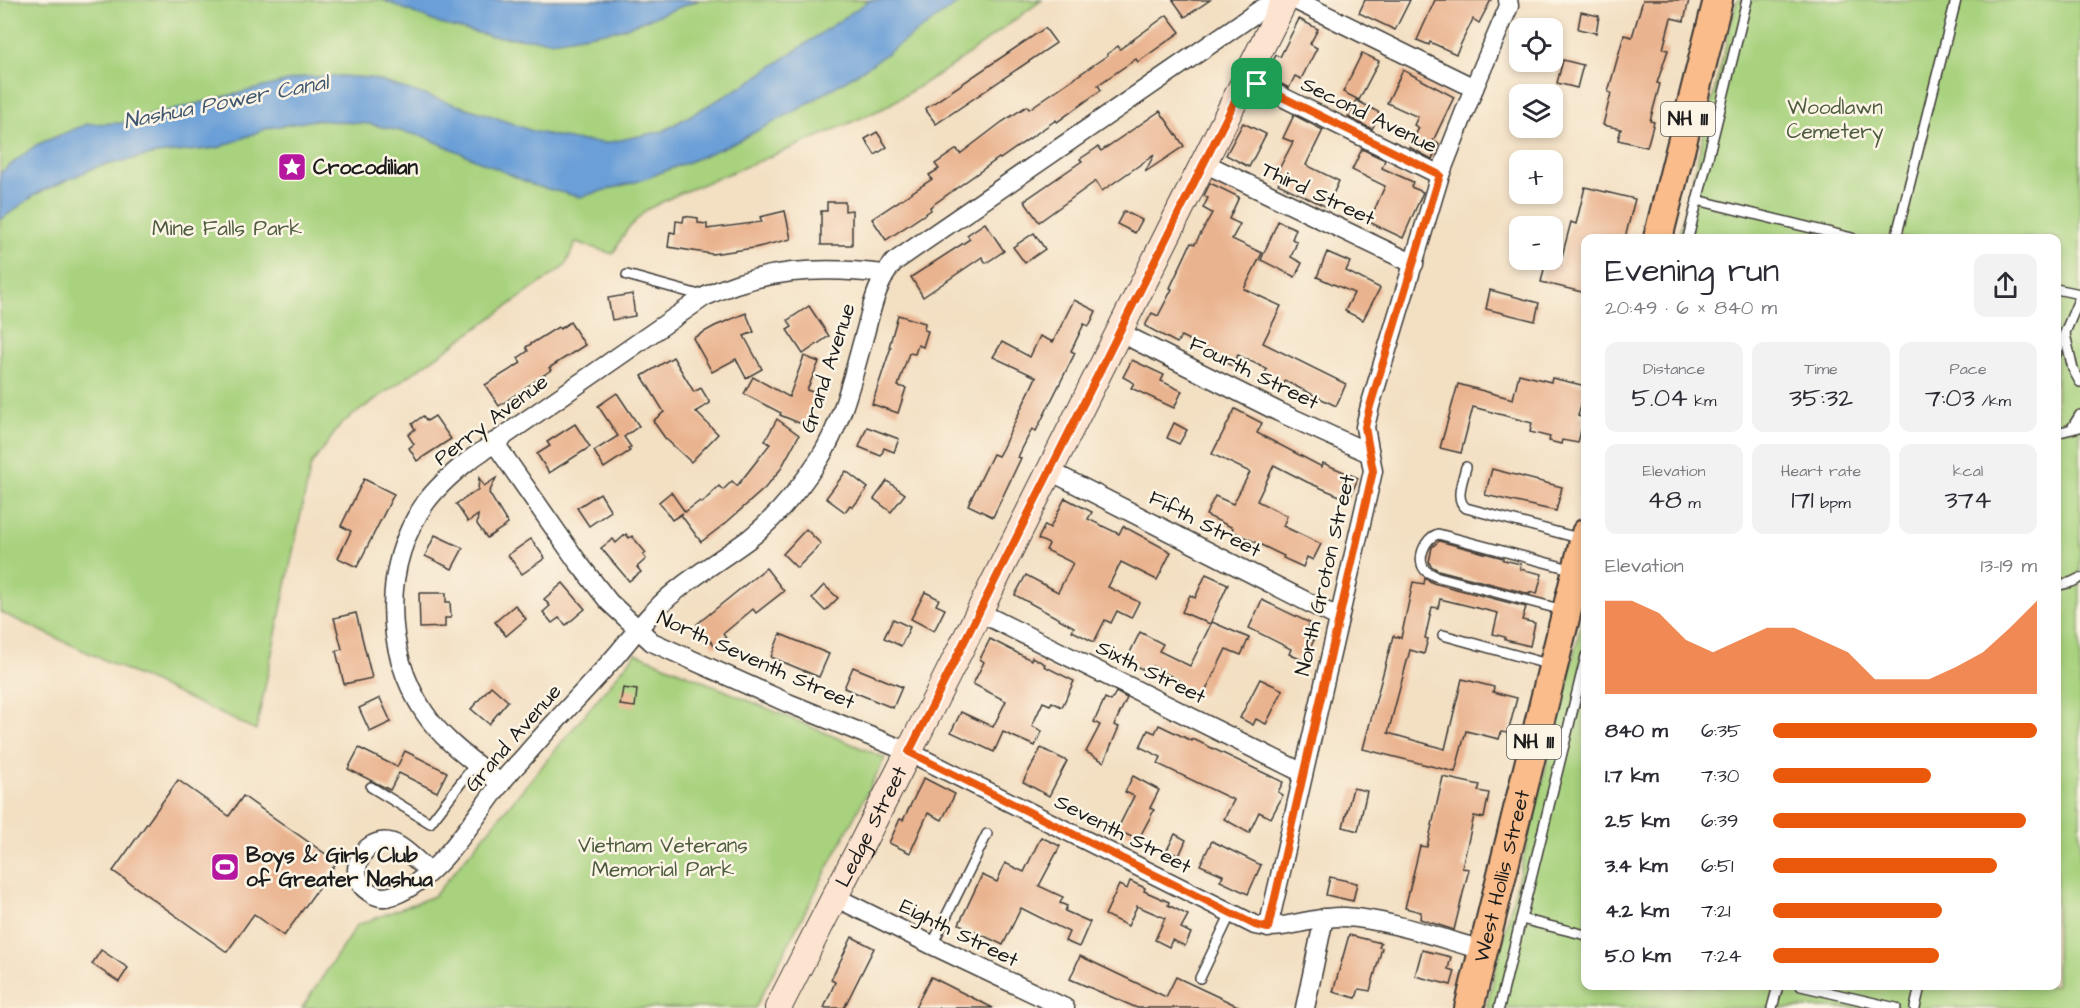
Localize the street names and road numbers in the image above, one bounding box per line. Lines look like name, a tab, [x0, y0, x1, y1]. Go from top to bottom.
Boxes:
street label: Second Avenue	[1296, 70, 1442, 160]
road number: NH 111	[1661, 102, 1715, 136]
street label: Third Street	[1256, 155, 1380, 233]
street label: Grand Avenue	[793, 299, 863, 437]
street label: Fourth Street	[1184, 329, 1324, 417]
street label: Perry Avenue	[428, 367, 555, 474]
street label: North Groton Street	[1288, 471, 1362, 679]
street label: Fifth Street	[1144, 483, 1267, 565]
street label: North Seventh Street	[653, 603, 860, 717]
street label: Sixth Street	[1091, 633, 1211, 711]
street label: Grand Avenue	[458, 678, 568, 798]
road number: NH 111	[1507, 725, 1561, 759]
street label: Ledge Street	[828, 760, 914, 892]
street label: West Hollis Street	[1466, 786, 1537, 965]
street label: Seventh Street	[1050, 787, 1197, 881]
street label: Eighth Street	[894, 892, 1024, 976]

